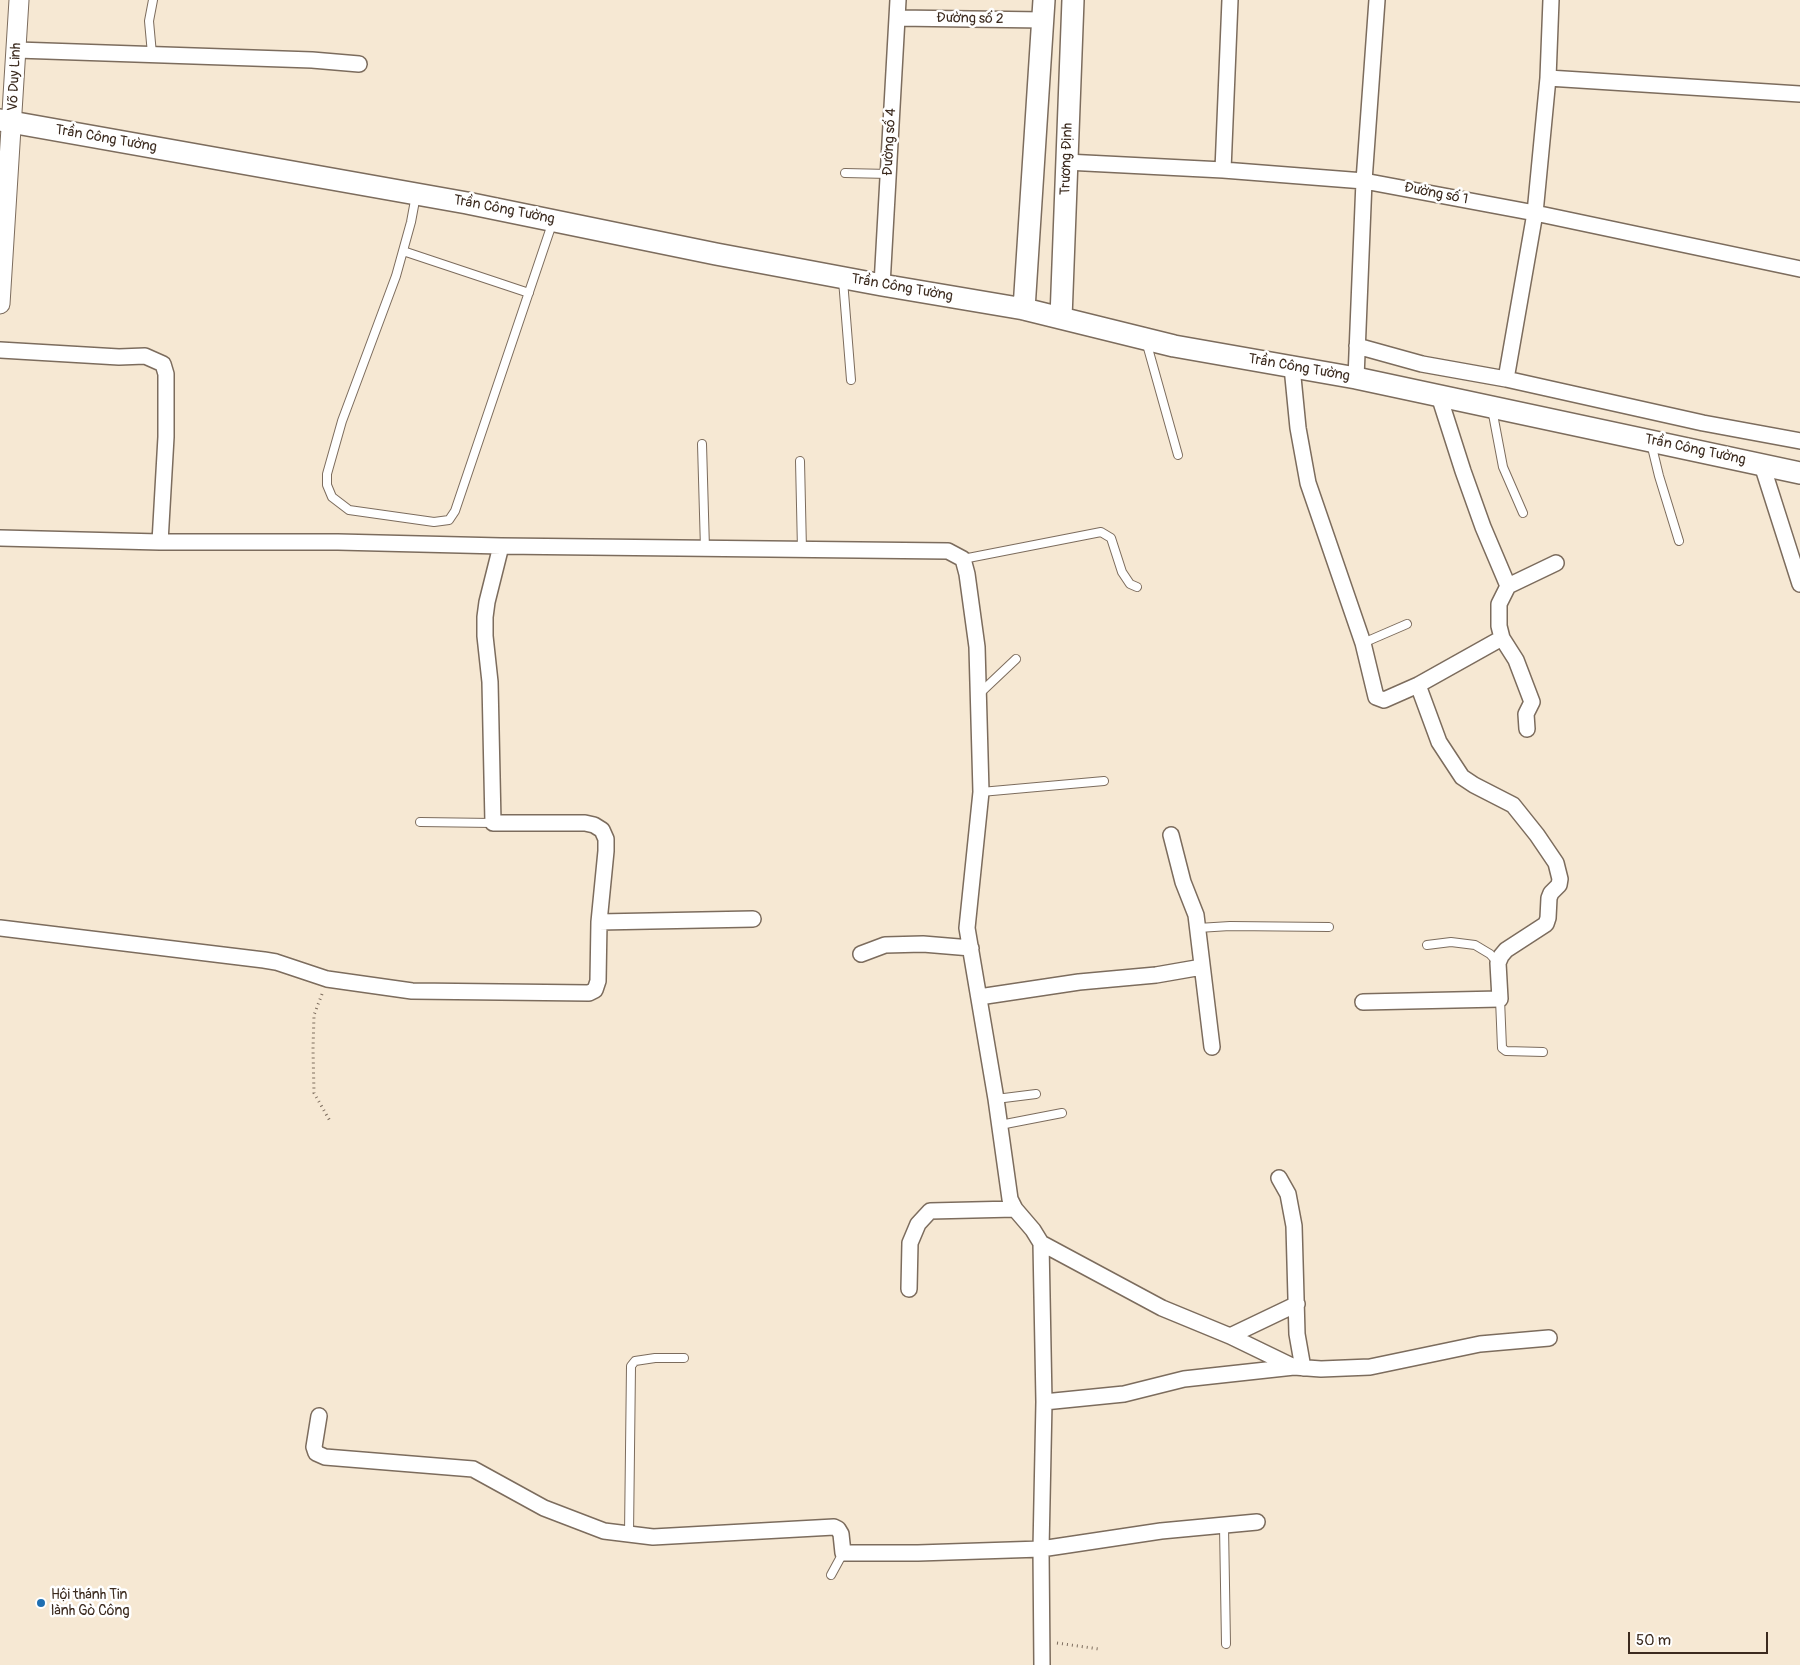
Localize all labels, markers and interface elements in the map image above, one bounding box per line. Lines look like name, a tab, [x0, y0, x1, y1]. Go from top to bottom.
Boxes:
street label: Đường số 2	[936, 10, 1004, 28]
street label: Võ Duy Linh	[5, 42, 25, 112]
street label: Đường số 4	[880, 108, 900, 176]
street label: Trần Công Tường	[54, 122, 158, 156]
street label: Trương Định	[1057, 122, 1077, 196]
street label: Đường số 1	[1402, 180, 1470, 208]
street label: Trần Công Tường	[452, 192, 556, 228]
street label: Trần Công Tường	[850, 271, 954, 305]
street label: Trần Công Tường	[1247, 351, 1351, 385]
street label: Trần Công Tường	[1643, 431, 1747, 469]
place label: Hội thánh Tin lành Gò Công	[51, 1587, 129, 1620]
marker: Hội thánh Tin lành Gò Công	[35, 1597, 47, 1609]
scale bar	[1630, 1622, 1770, 1654]
text: 50 m	[1636, 1631, 1671, 1650]

